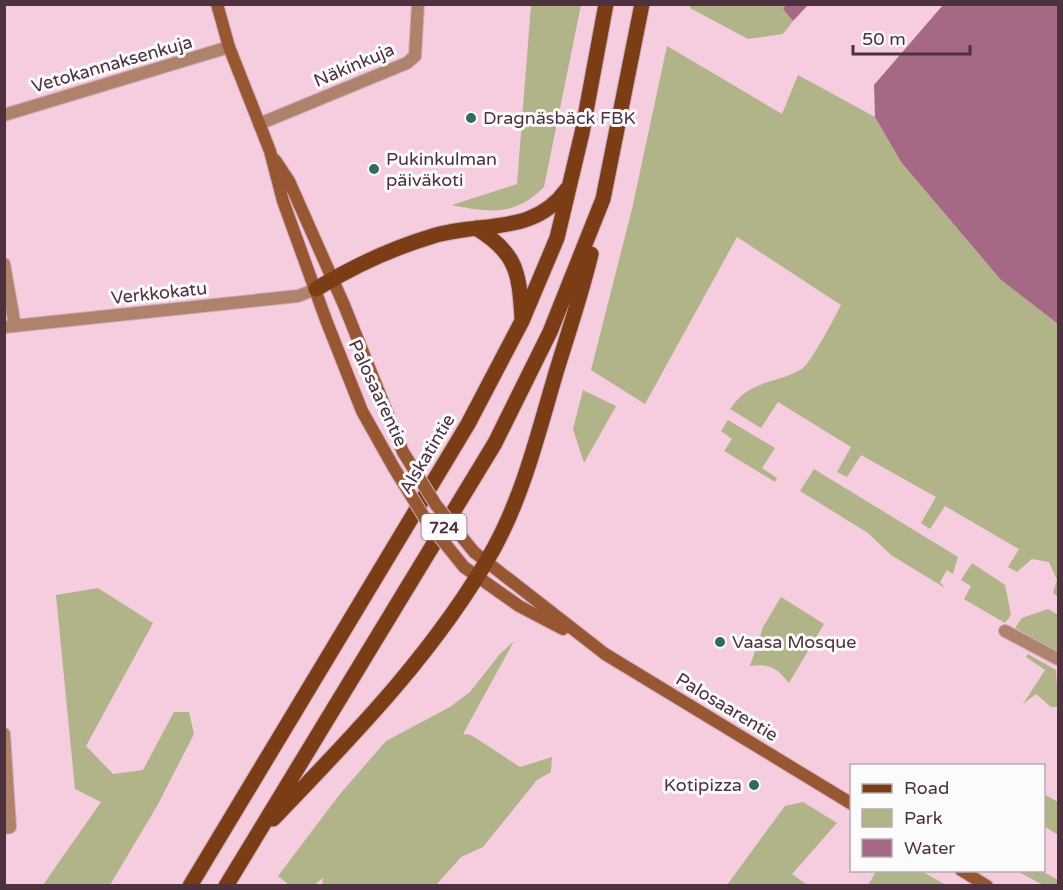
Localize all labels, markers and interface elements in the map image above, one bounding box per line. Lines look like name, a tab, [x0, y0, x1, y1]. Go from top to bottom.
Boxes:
scale bar	[853, 18, 970, 56]
text: 50 m	[862, 28, 906, 50]
street label: Vetokannaksenkuja	[29, 31, 195, 97]
street label: Näkinkuja	[310, 38, 398, 92]
place label: Dragnäsbäck FBK	[483, 107, 635, 129]
marker: Dragnäsbäck FBK	[464, 111, 478, 125]
place label: Pukinkulman päiväkoti	[386, 148, 497, 191]
marker: Pukinkulman päiväkoti	[367, 162, 381, 176]
street label: Verkkokatu	[110, 277, 208, 309]
street label: Palosaarentie	[344, 336, 412, 450]
street label: Alskatintie	[394, 410, 460, 498]
road number: 724	[422, 514, 466, 540]
place label: Vaasa Mosque	[732, 631, 856, 653]
marker: Vaasa Mosque	[713, 635, 727, 649]
street label: Palosaarentie	[672, 668, 782, 746]
legend	[850, 764, 1045, 872]
place label: Kotipizza	[664, 774, 742, 796]
text: Road	[904, 777, 949, 799]
marker: Kotipizza	[747, 778, 761, 792]
text: Park	[904, 807, 943, 829]
text: Water	[904, 837, 955, 859]

